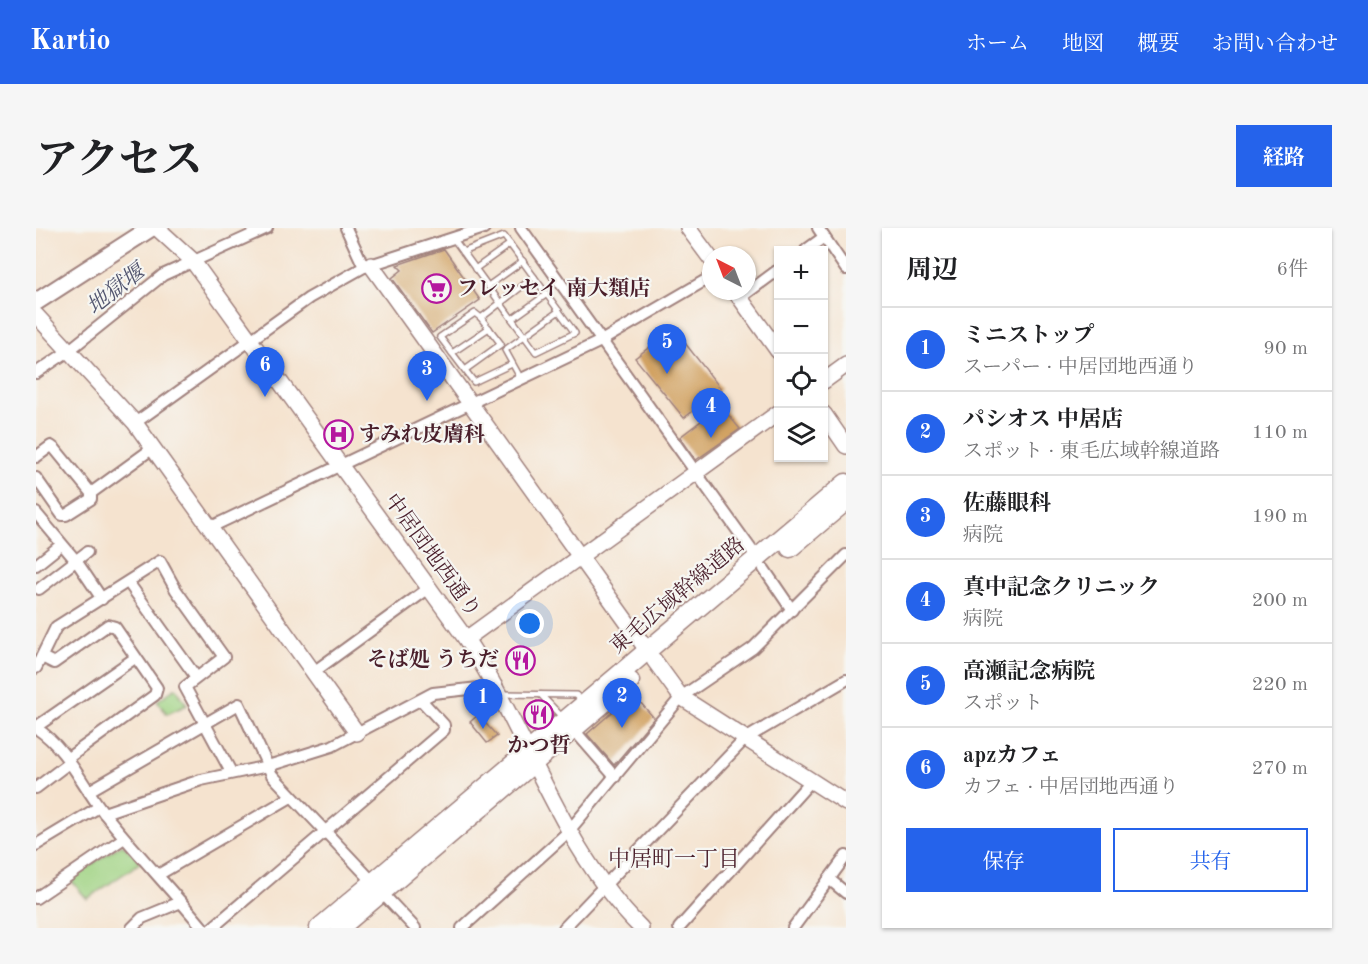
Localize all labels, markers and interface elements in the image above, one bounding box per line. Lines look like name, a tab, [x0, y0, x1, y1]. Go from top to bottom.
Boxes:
text: Kartio	[30, 28, 111, 56]
text: ホーム	[966, 34, 1029, 55]
text: 地図	[1062, 34, 1104, 55]
text: 概要	[1137, 34, 1179, 55]
text: お問い合わせ	[1212, 34, 1338, 55]
button: 経路	[1236, 125, 1332, 187]
text: アクセス	[36, 141, 203, 183]
north arrow	[702, 246, 756, 300]
map controls	[774, 246, 828, 462]
button: +	[774, 246, 828, 300]
water label: 地獄堰	[82, 257, 152, 319]
text: 周辺	[906, 258, 958, 284]
text: 6件	[1276, 260, 1308, 280]
supermarket icon: フレッセイ 南大類店	[420, 273, 452, 305]
place label: フレッセイ 南大類店	[457, 277, 650, 300]
button: −	[774, 300, 828, 354]
pin: 5	[648, 324, 686, 374]
text: ミニストップ	[963, 325, 1094, 347]
text: 1	[920, 339, 931, 359]
text: 90 m	[1263, 339, 1308, 359]
pin: 6	[246, 348, 284, 397]
pin: 3	[408, 352, 446, 401]
button: locate	[774, 354, 828, 408]
text: スーパー · 中居団地西通り	[963, 358, 1198, 378]
pin: 4	[692, 388, 730, 438]
button: layers	[774, 408, 828, 462]
text: パシオス 中居店	[963, 409, 1123, 431]
hospital icon: すみれ皮膚科	[322, 419, 354, 451]
place label: すみれ皮膚科	[359, 423, 485, 446]
text: 2	[920, 423, 931, 443]
text: 110 m	[1252, 423, 1308, 443]
text: スポット · 東毛広域幹線道路	[963, 442, 1220, 462]
street label: 中居団地西通り	[380, 489, 485, 622]
text: 佐藤眼科	[963, 493, 1051, 515]
text: 3	[920, 507, 931, 527]
text: 190 m	[1252, 507, 1308, 527]
text: 病院	[963, 526, 1003, 546]
street label: 東毛広域幹線道路	[606, 532, 749, 658]
text: 真中記念クリニック	[963, 577, 1160, 599]
text: 4	[920, 591, 931, 611]
text: 200 m	[1252, 591, 1308, 611]
your location	[515, 609, 544, 638]
text: 病院	[963, 610, 1003, 630]
restaurant icon: そば処 うちだ	[504, 644, 536, 676]
place label: そば処 うちだ	[367, 648, 499, 671]
text: 高瀬記念病院	[963, 661, 1095, 683]
text: 5	[920, 675, 931, 695]
text: 220 m	[1252, 675, 1308, 695]
pin: 2	[602, 678, 642, 728]
pin: 1	[464, 680, 502, 729]
text: スポット	[963, 694, 1043, 714]
restaurant icon: かつ哲	[523, 699, 555, 731]
place label: かつ哲	[508, 734, 571, 757]
text: apzカフェ	[963, 745, 1061, 767]
text: 6	[920, 759, 931, 779]
text: 270 m	[1252, 759, 1308, 779]
text: カフェ · 中居団地西通り	[963, 778, 1179, 798]
button: 保存	[906, 828, 1101, 892]
button: 共有	[1113, 828, 1308, 892]
district label: 中居町一丁目	[608, 847, 740, 871]

